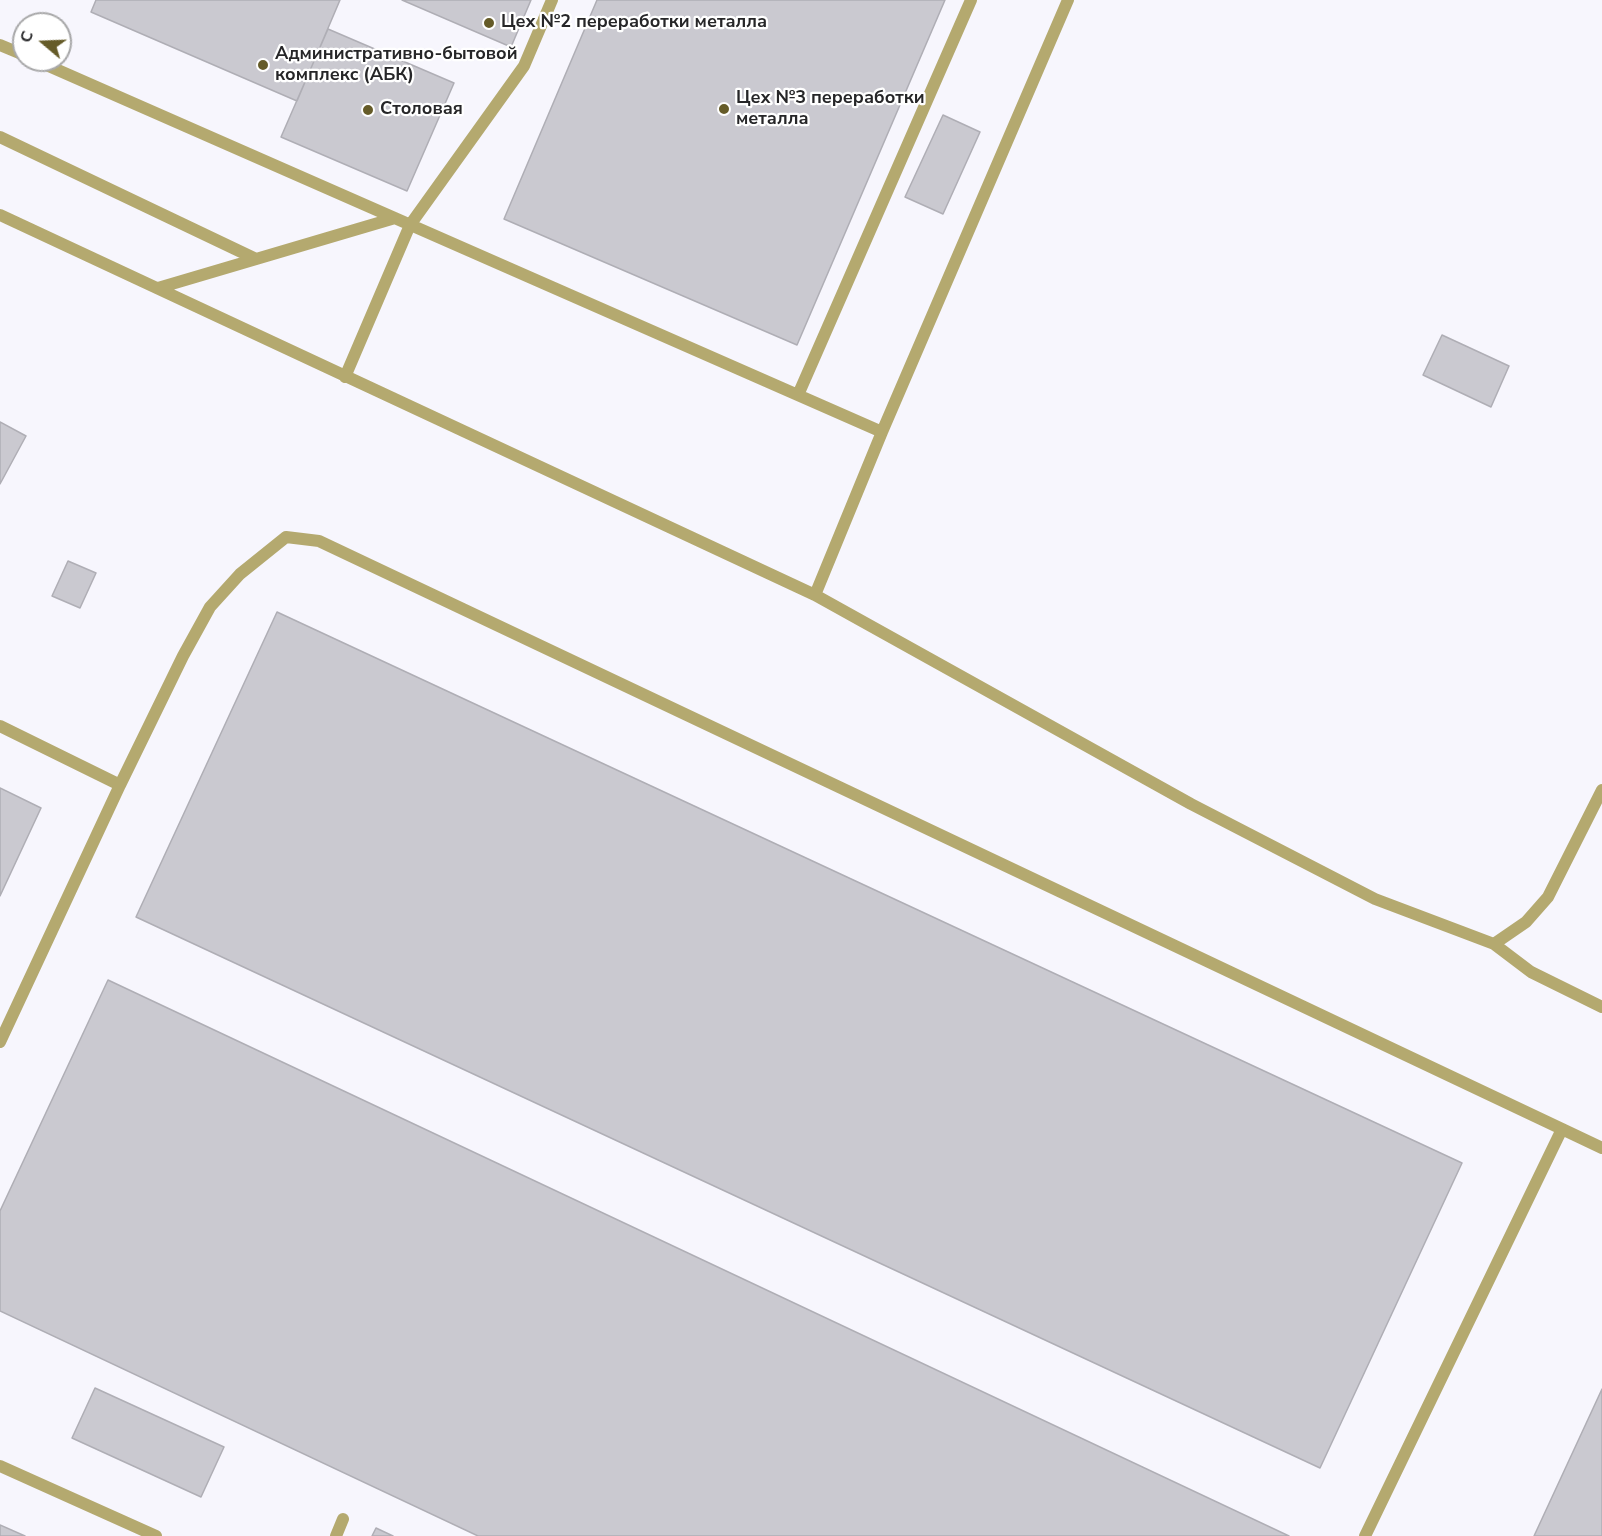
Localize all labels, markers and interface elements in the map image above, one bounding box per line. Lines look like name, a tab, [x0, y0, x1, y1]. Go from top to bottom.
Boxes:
north arrow	[12, 12, 72, 72]
place label: Цех №2 переработки металла	[501, 12, 767, 34]
marker: Цех №2 переработки металла	[482, 16, 496, 30]
text: С	[15, 28, 39, 46]
place label: Административно-бытовой комплекс (АБК)	[275, 44, 518, 86]
marker: Административно-бытовой комплекс (АБК)	[256, 58, 270, 72]
place label: Цех №3 переработки металла	[736, 88, 925, 130]
place label: Столовая	[380, 99, 463, 121]
marker: Цех №3 переработки металла	[717, 102, 731, 116]
marker: Столовая	[361, 103, 375, 117]

